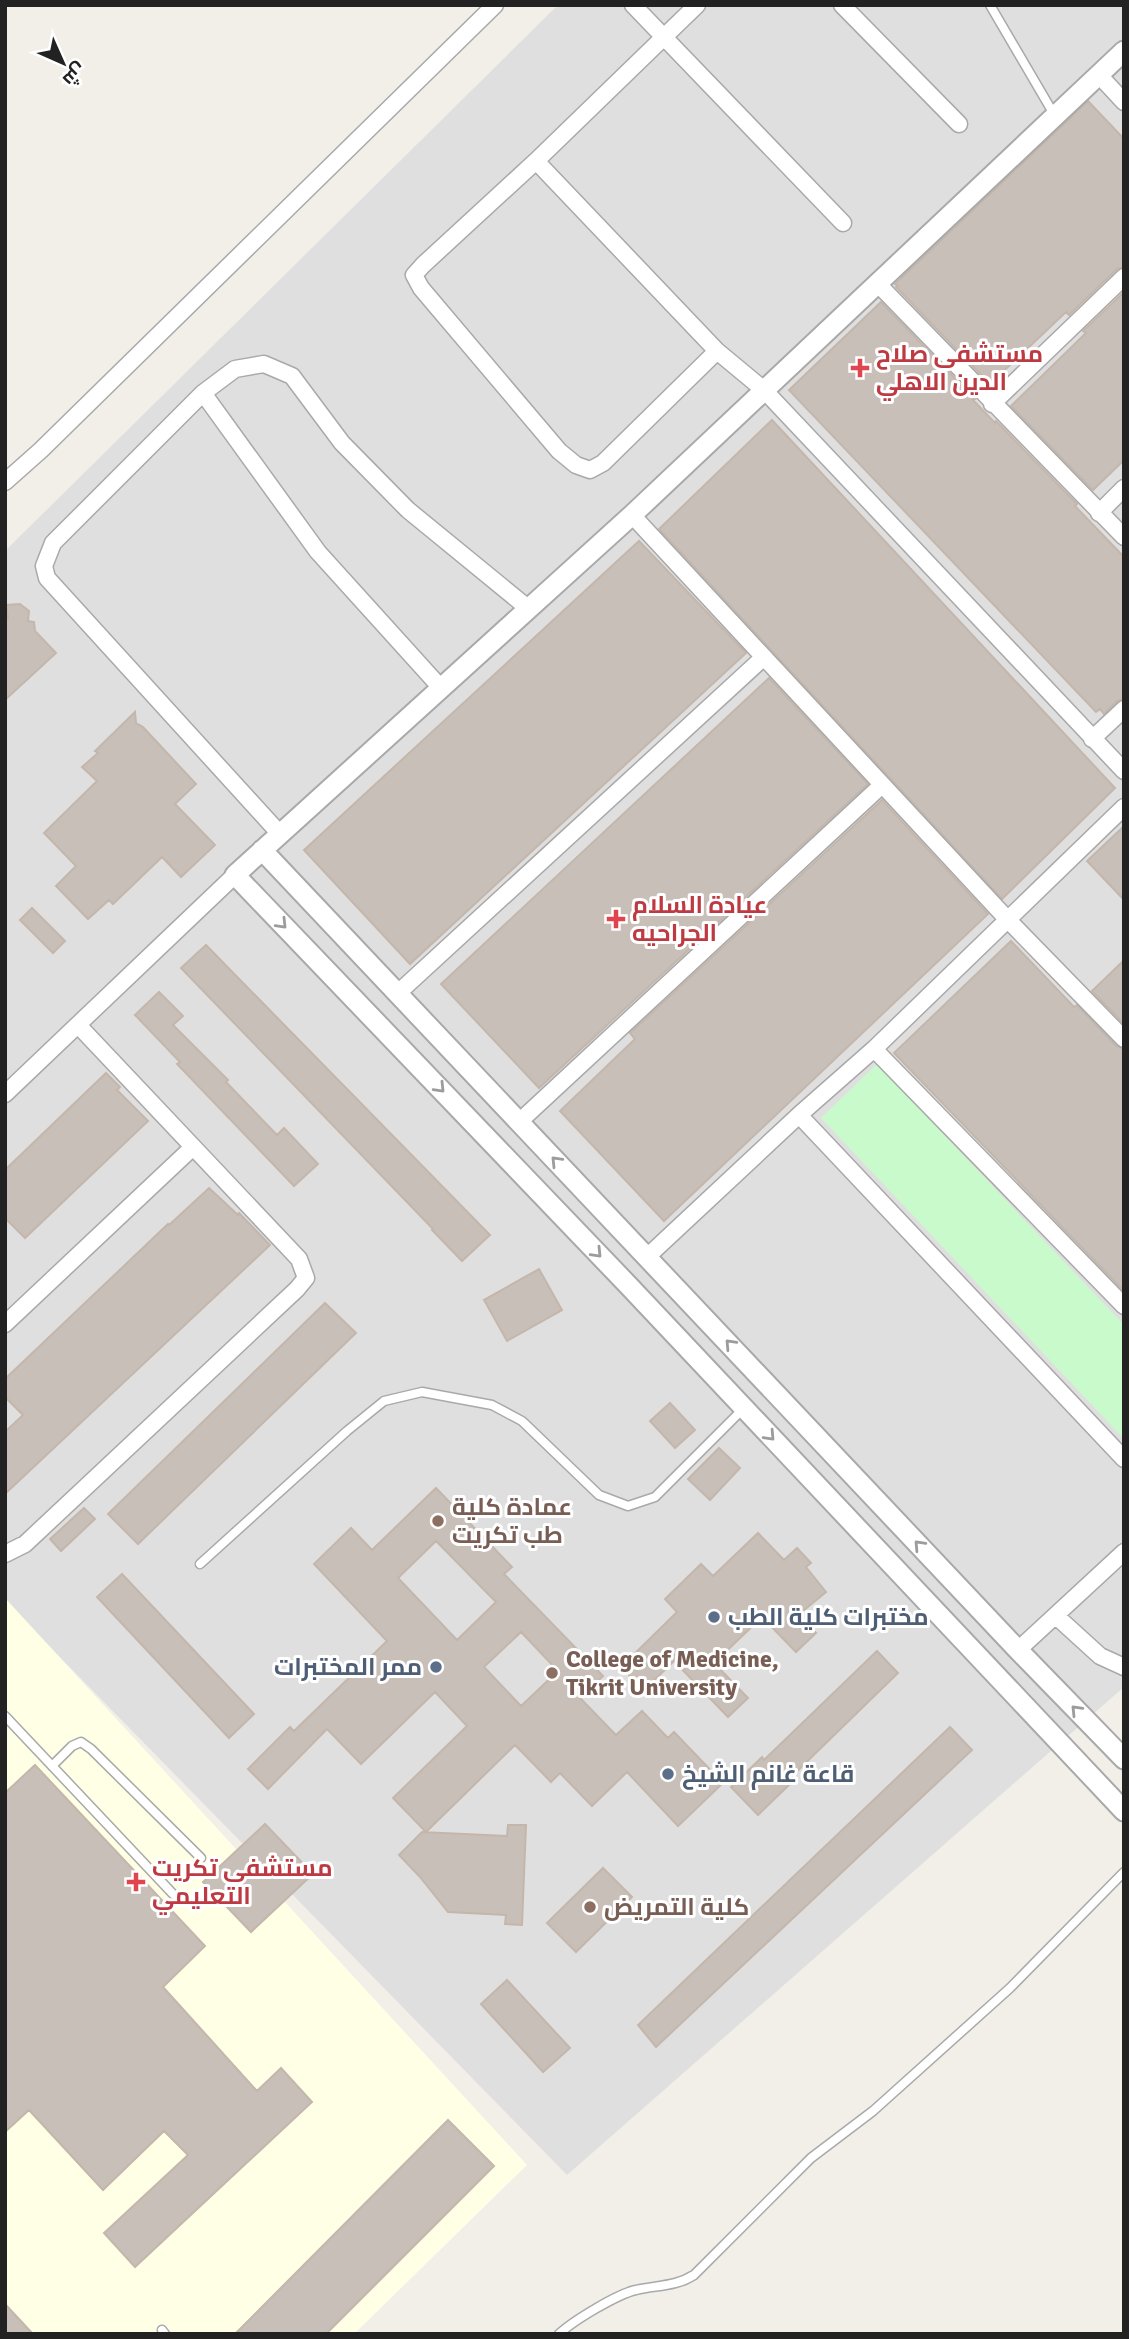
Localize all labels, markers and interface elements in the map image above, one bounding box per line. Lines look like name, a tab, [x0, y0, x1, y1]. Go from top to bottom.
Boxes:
north arrow	[28, 28, 98, 98]
text: ش	[57, 57, 91, 91]
place label: مستشفى صلاح الدين الاهلي	[876, 339, 1043, 401]
marker: مستشفى صلاح الدين الاهلي	[850, 358, 870, 378]
place label: عيادة السلام الجراحيه	[632, 890, 767, 948]
marker: عيادة السلام الجراحيه	[606, 909, 626, 929]
one-way arrow	[274, 916, 287, 929]
one-way arrow	[431, 1080, 444, 1093]
one-way arrow	[552, 1156, 565, 1169]
one-way arrow	[588, 1244, 601, 1257]
one-way arrow	[726, 1339, 738, 1352]
one-way arrow	[762, 1427, 775, 1440]
place label: عمادة كلية طب تكريت	[452, 1492, 572, 1550]
marker: عمادة كلية طب تكريت	[430, 1513, 446, 1529]
one-way arrow	[915, 1540, 928, 1553]
place label: مختبرات كلية الطب	[728, 1602, 929, 1632]
marker: مختبرات كلية الطب	[706, 1609, 722, 1625]
place label: College of Medicine, Tikrit University	[566, 1644, 779, 1702]
place label: ممر المختبرات	[274, 1652, 422, 1682]
marker: ممر المختبرات	[428, 1659, 444, 1675]
marker: College of Medicine, Tikrit University	[544, 1665, 560, 1681]
one-way arrow	[1072, 1705, 1085, 1718]
place label: قاعة غانم الشيخ	[682, 1759, 854, 1790]
marker: قاعة غانم الشيخ	[660, 1766, 676, 1782]
place label: مستشفى تكريت التعليمي	[152, 1853, 333, 1915]
marker: مستشفى تكريت التعليمي	[126, 1872, 146, 1892]
place label: كلية التمريض	[604, 1892, 749, 1922]
marker: كلية التمريض	[582, 1899, 598, 1915]

